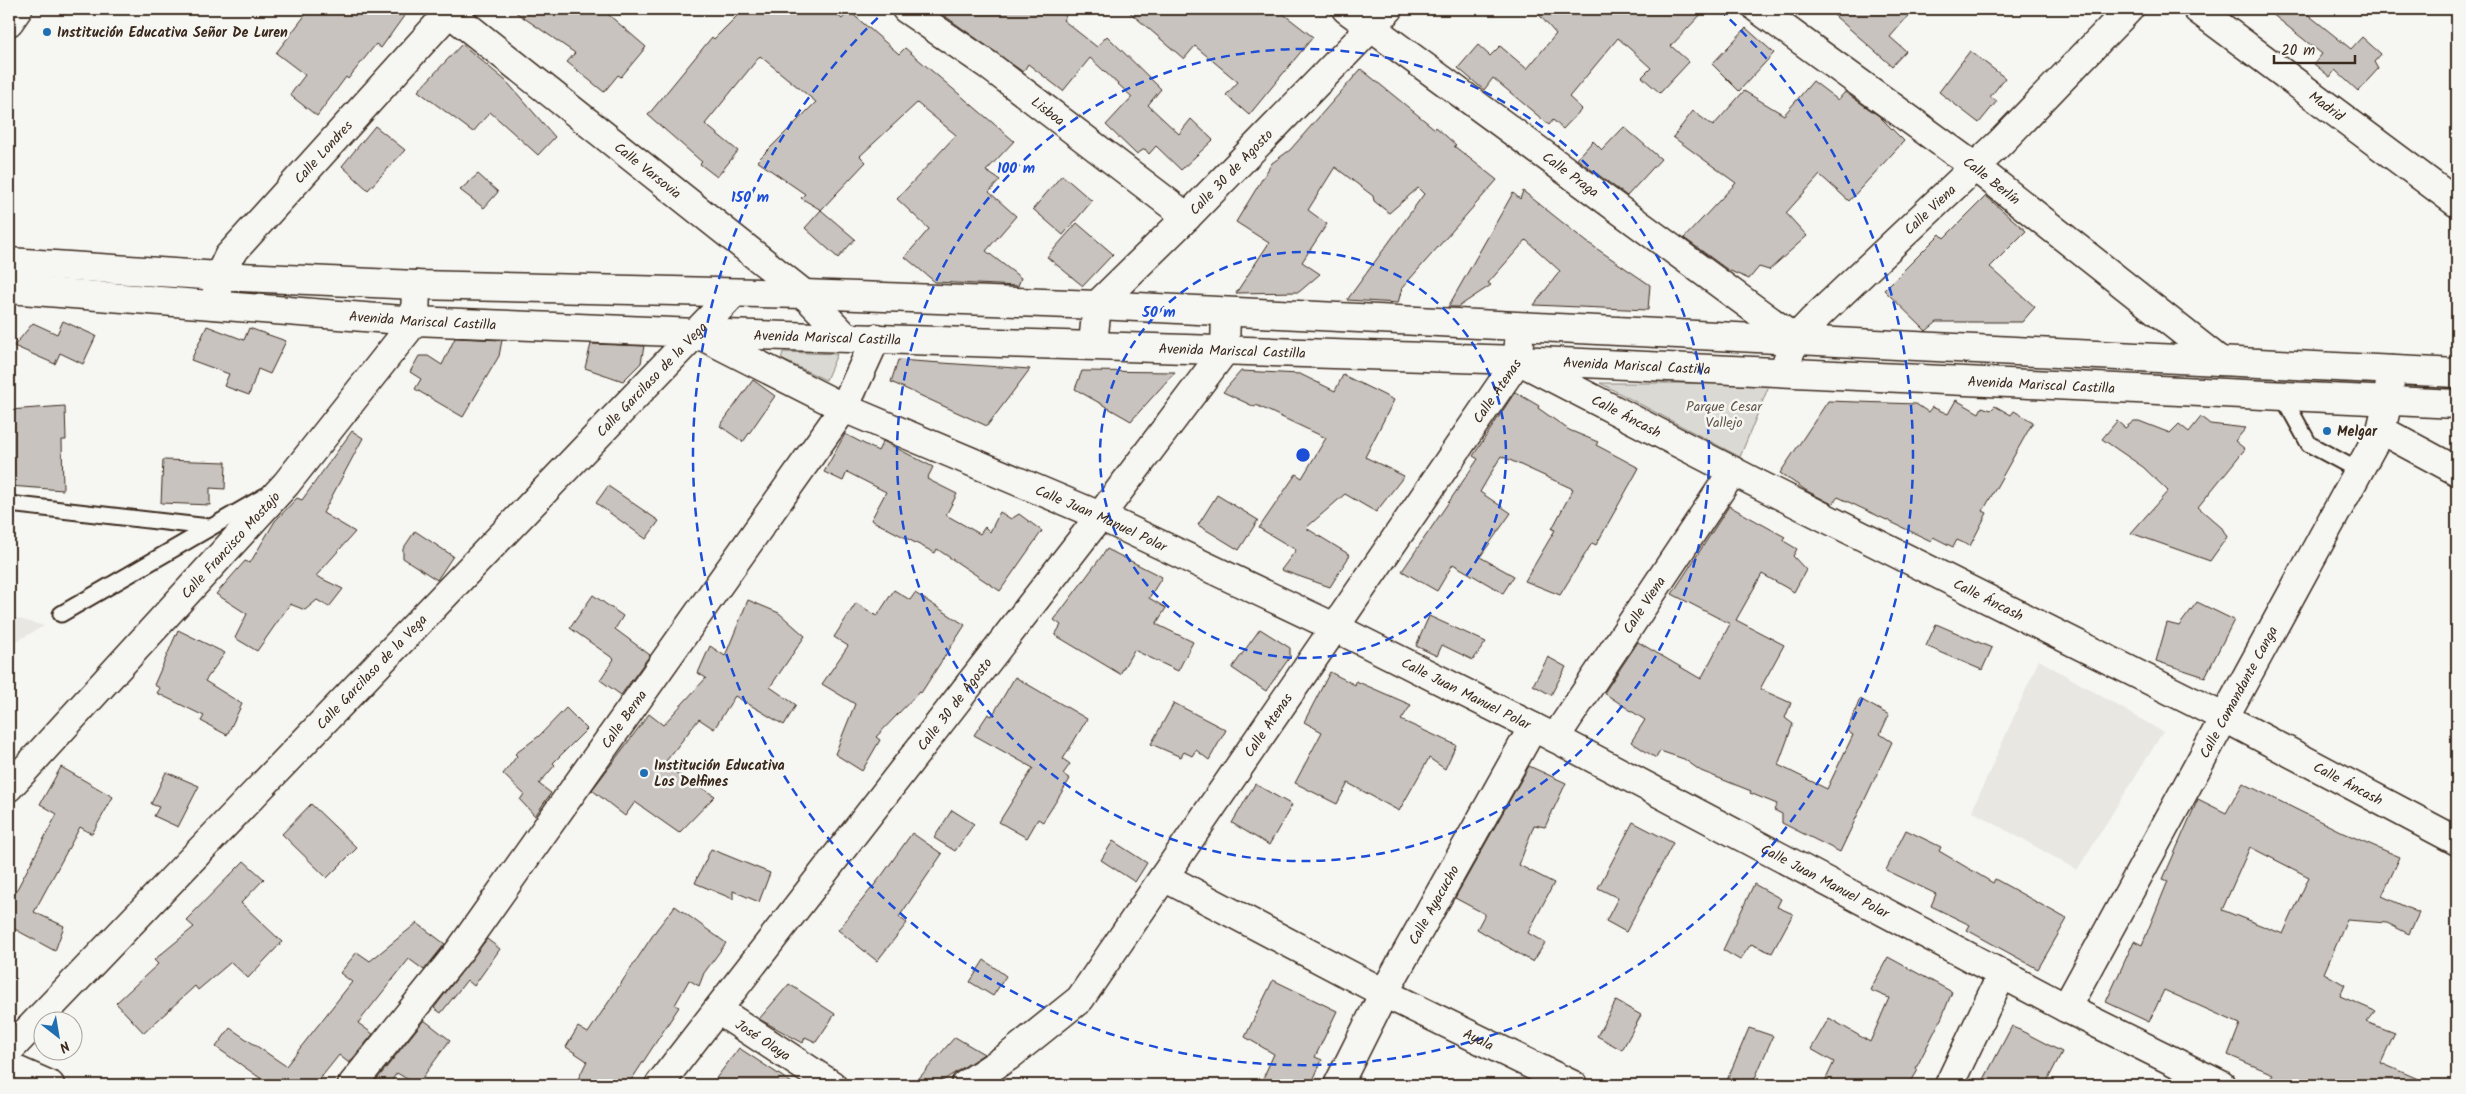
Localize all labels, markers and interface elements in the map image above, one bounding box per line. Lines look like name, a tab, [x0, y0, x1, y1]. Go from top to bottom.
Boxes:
place label: Institución Educativa Señor De Luren	[57, 22, 288, 44]
marker: Institución Educativa Señor De Luren	[41, 26, 53, 38]
scale bar	[2274, 32, 2355, 64]
text: 20 m	[2281, 39, 2315, 63]
street label: Madrid	[2304, 86, 2349, 128]
street label: Lisboa	[1026, 92, 1069, 132]
street label: Calle Londres	[289, 116, 358, 189]
street label: Calle 30 de Agosto	[1184, 125, 1279, 221]
street label: Calle Varsovia	[609, 137, 686, 204]
street label: Calle Praga	[1537, 147, 1603, 203]
street label: Calle Berlín	[1958, 152, 2025, 211]
text: 100 m	[997, 157, 1035, 181]
street label: Calle Viena	[1899, 180, 1962, 241]
text: 150 m	[731, 186, 769, 210]
text: 50 m	[1141, 301, 1176, 325]
street label: Avenida Mariscal Castilla	[348, 306, 497, 336]
street label: Calle Garcilaso de la Vega	[592, 317, 713, 443]
street label: Avenida Mariscal Castilla	[753, 325, 901, 352]
street label: Avenida Mariscal Castilla	[1158, 338, 1306, 365]
street label: Avenida Mariscal Castilla	[1563, 352, 1711, 381]
street label: Calle Atenas	[1468, 355, 1528, 428]
street label: Avenida Mariscal Castilla	[1967, 371, 2116, 400]
street label: Calle Áncash	[1587, 390, 1665, 444]
park label: Parque Cesar Vallejo	[1686, 396, 1763, 434]
place label: Melgar	[2337, 421, 2378, 443]
marker: Melgar	[2321, 425, 2333, 437]
centre of rings	[1294, 446, 1312, 464]
street label: Calle Juan Manuel Polar	[1031, 480, 1172, 559]
street label: Calle Francisco Mostajo	[176, 487, 286, 604]
street label: Calle Viena	[1617, 572, 1672, 639]
street label: Calle Áncash	[1949, 574, 2027, 627]
street label: Calle Garcilaso de la Vega	[311, 610, 433, 735]
street label: Calle Comandante Canga	[2194, 622, 2284, 763]
street label: Calle Juan Manuel Polar	[1397, 652, 1536, 737]
street label: Calle 30 de Agosto	[912, 653, 998, 756]
street label: Calle Berna	[596, 686, 653, 754]
street label: Calle Atenas	[1239, 689, 1299, 762]
place label: Institución Educativa Los Delfines	[654, 755, 785, 793]
street label: Calle Áncash	[2309, 757, 2387, 812]
marker: Institución Educativa Los Delfines	[638, 767, 650, 779]
street label: Calle Juan Manuel Polar	[1757, 839, 1894, 925]
street label: Calle Ayacucho	[1403, 861, 1466, 949]
north arrow	[32, 1012, 82, 1062]
street label: José Olaya	[730, 1014, 795, 1067]
street label: Ayala	[1459, 1023, 1497, 1057]
text: N	[55, 1035, 74, 1058]

